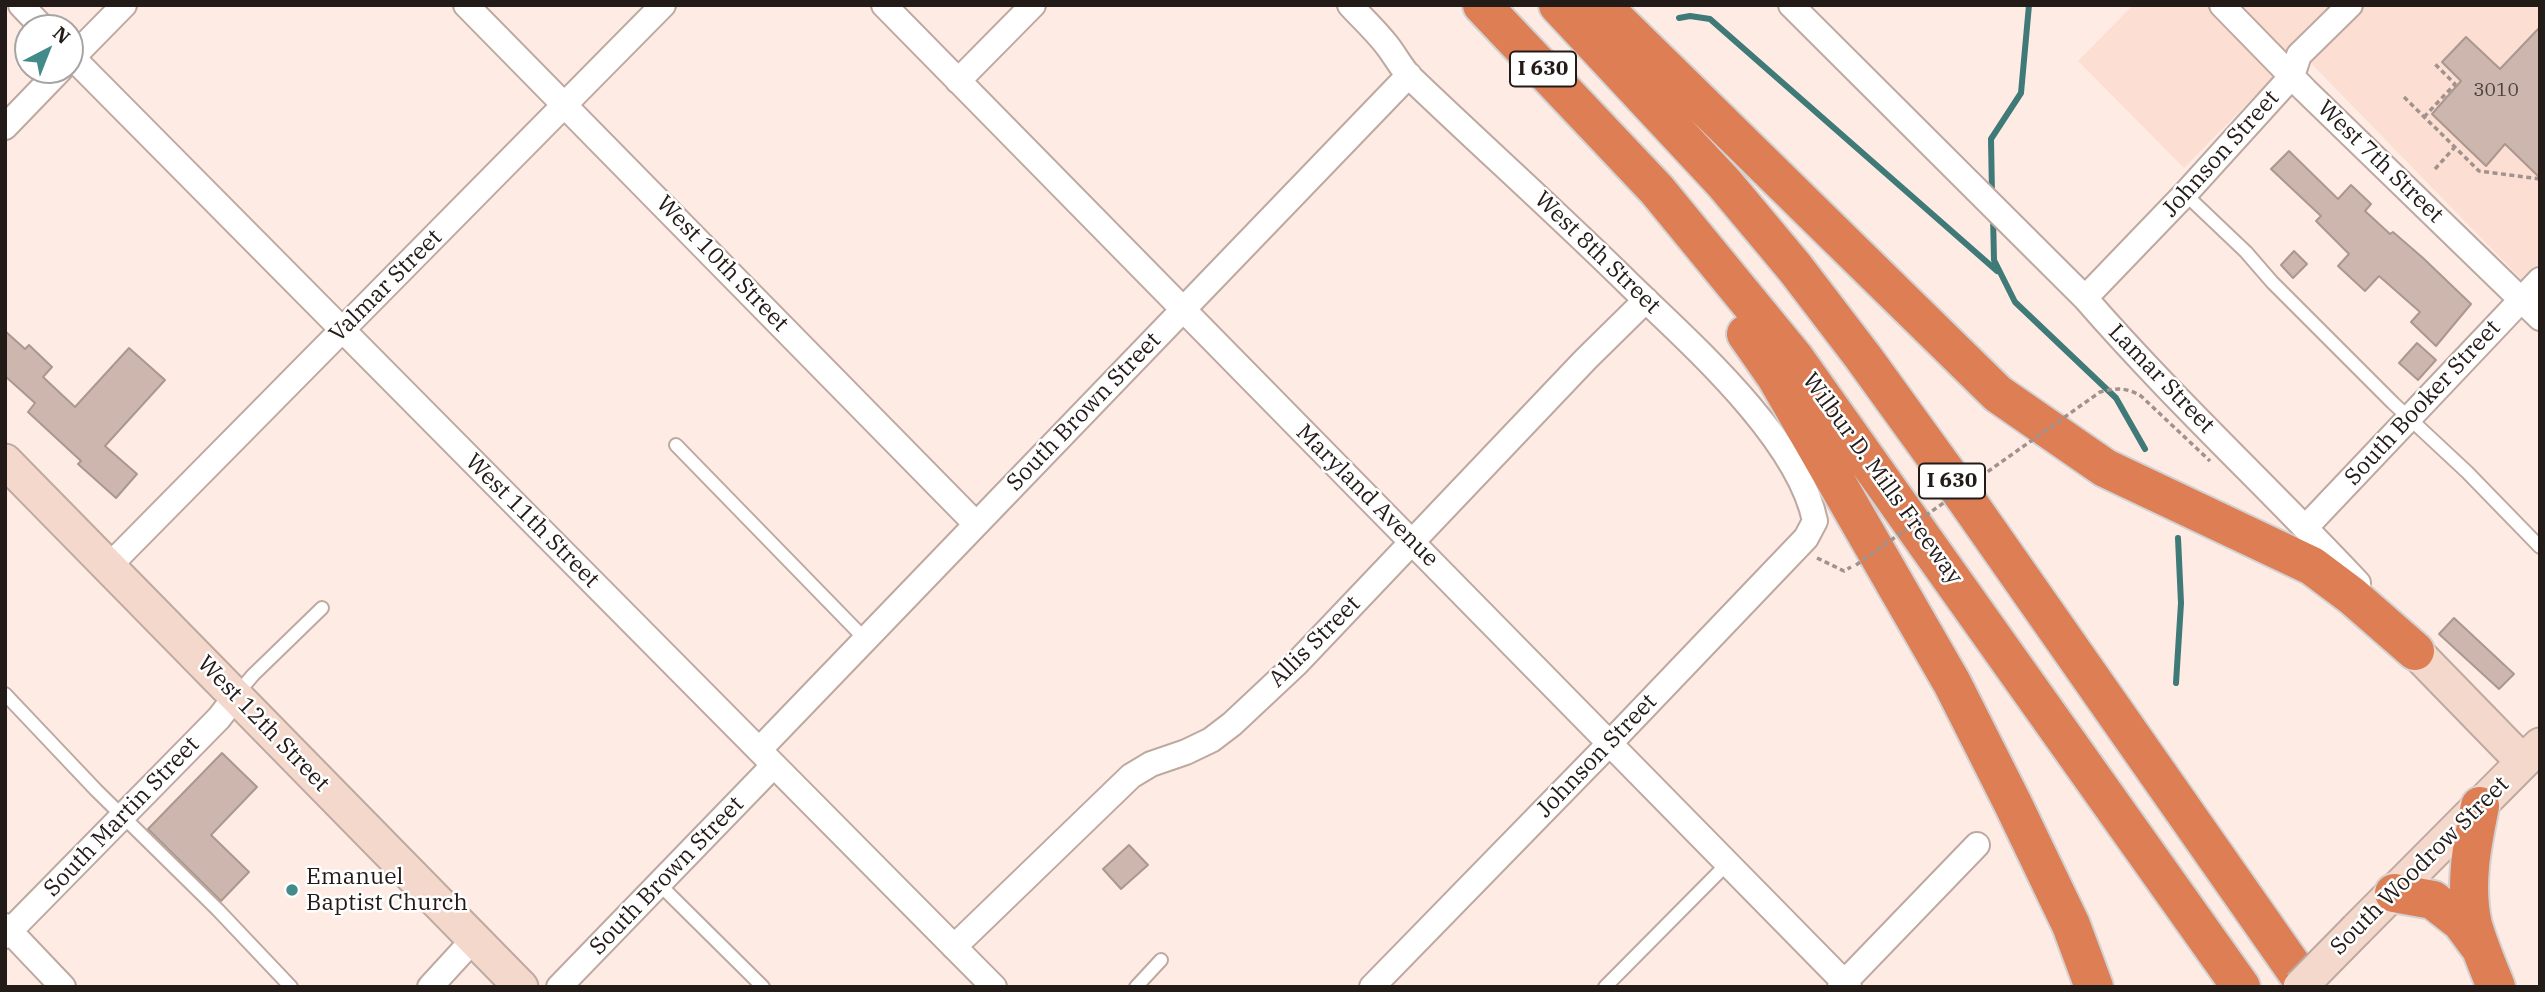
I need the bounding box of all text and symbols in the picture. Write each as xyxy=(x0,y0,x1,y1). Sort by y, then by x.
north arrow xyxy=(14,14,84,84)
text: N xyxy=(48,21,75,49)
road number: I 630 xyxy=(1510,52,1576,86)
house number: 3010 xyxy=(2473,80,2519,102)
street label: Johnson Street xyxy=(2157,85,2285,223)
street label: West 7th Street xyxy=(2311,95,2449,229)
street label: West 8th Street xyxy=(1528,186,1666,320)
street label: West 10th Street xyxy=(650,190,794,338)
street label: Valmar Street xyxy=(324,224,448,348)
street label: South Booker Street xyxy=(2339,315,2507,491)
street label: Lamar Street xyxy=(2102,319,2220,439)
street label: South Brown Street xyxy=(1001,327,1167,497)
street label: Wilbur D. Mills Freeway xyxy=(1796,368,1968,590)
street label: Maryland Avenue xyxy=(1290,419,1444,573)
street label: West 11th Street xyxy=(459,448,605,594)
road number: I 630 xyxy=(1919,463,1985,498)
street label: Allis Street xyxy=(1264,591,1366,693)
street label: West 12th Street xyxy=(191,650,335,798)
street label: Johnson Street xyxy=(1531,688,1663,824)
street label: South Martin Street xyxy=(39,731,205,903)
street label: South Woodrow Street xyxy=(2325,771,2515,961)
street label: South Brown Street xyxy=(584,791,750,961)
place label: Emanuel Baptist Church xyxy=(306,863,468,917)
marker: Emanuel Baptist Church xyxy=(284,882,300,898)

